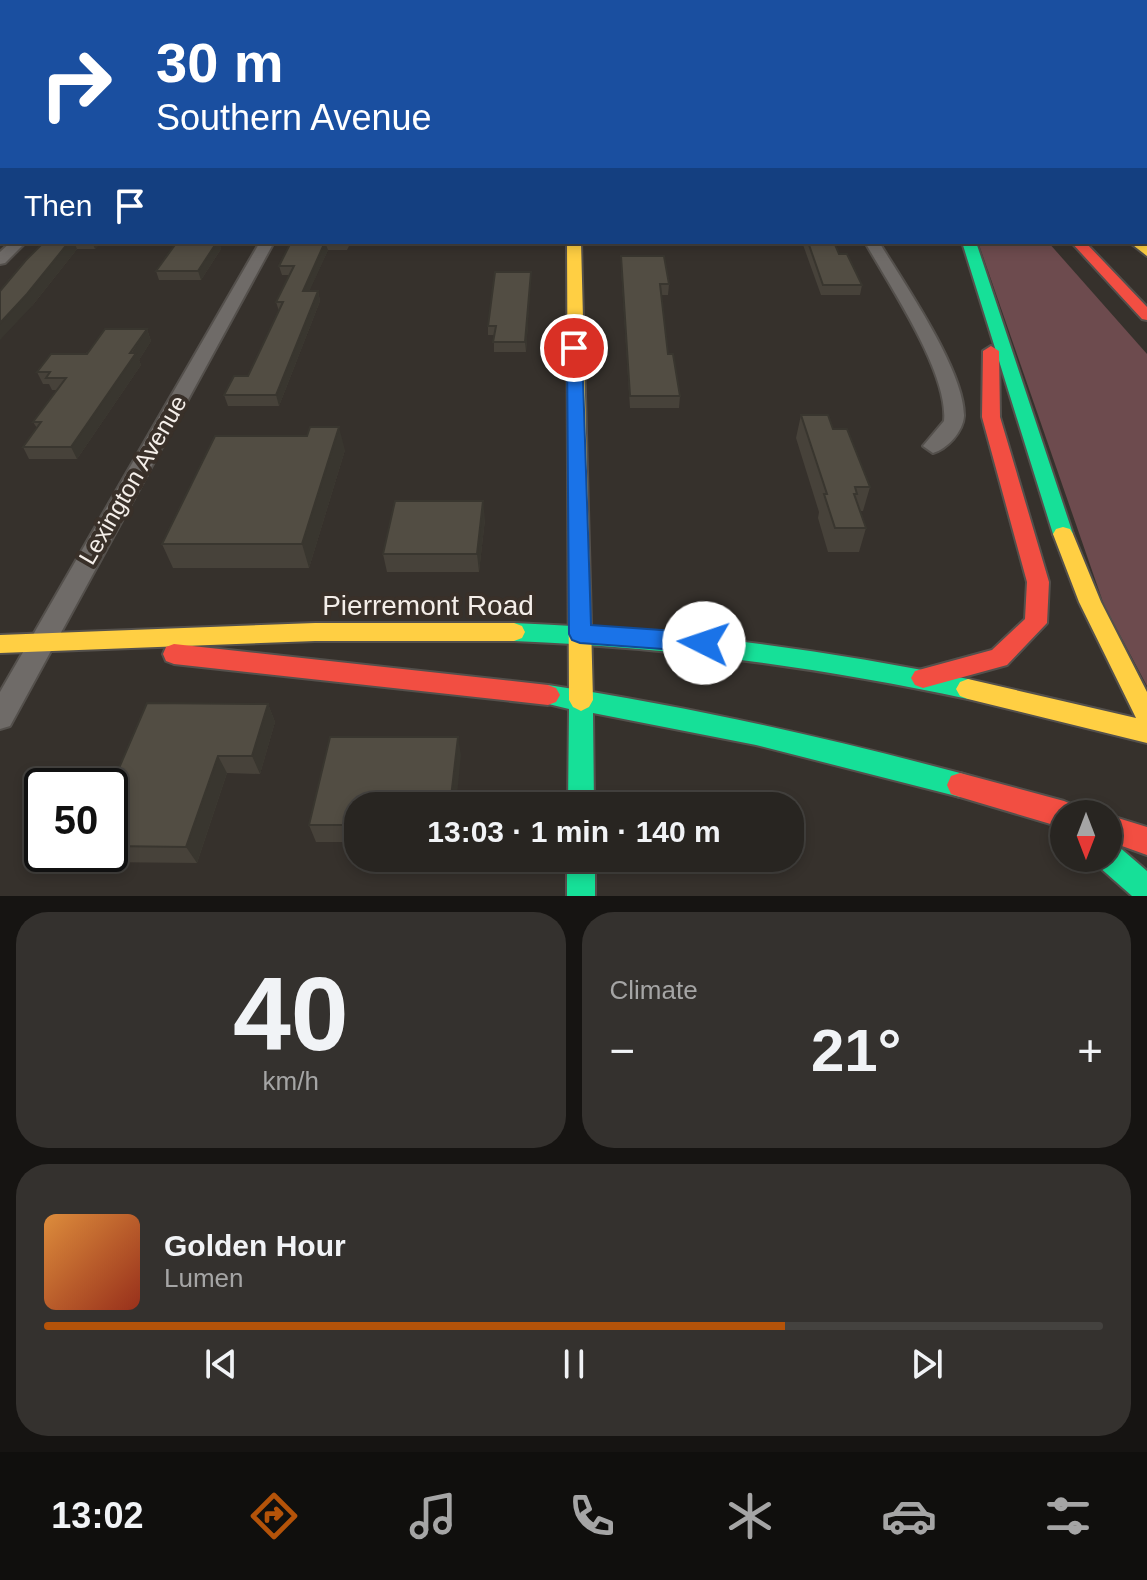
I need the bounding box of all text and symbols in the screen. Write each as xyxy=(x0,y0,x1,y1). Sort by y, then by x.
text: 30 m xyxy=(156,31,284,94)
icon: right xyxy=(24,32,128,136)
text: Southern Avenue xyxy=(156,97,432,138)
icon: arrive xyxy=(108,184,152,228)
text: Then xyxy=(24,189,92,222)
pin xyxy=(540,314,608,382)
icon: arrive xyxy=(552,326,596,370)
street label: Lexington Avenue xyxy=(73,391,192,569)
street label: Pierremont Road xyxy=(322,590,534,621)
position arrow xyxy=(662,601,746,685)
speed limit sign: 50 xyxy=(24,768,128,872)
north arrow xyxy=(1050,800,1122,872)
map controls xyxy=(1050,800,1122,872)
text: 13:03 · 1 min · 140 m xyxy=(427,815,721,848)
text: 40 xyxy=(233,956,349,1072)
text: Climate xyxy=(610,975,698,1005)
text: 21° xyxy=(811,1017,902,1084)
text: − xyxy=(610,1026,635,1075)
text: + xyxy=(1077,1026,1103,1075)
text: km/h xyxy=(263,1066,319,1096)
text: Golden Hour xyxy=(164,1229,346,1262)
text: Lumen xyxy=(164,1263,244,1293)
icon: previous xyxy=(199,1342,243,1386)
icon: pause xyxy=(552,1342,596,1386)
icon: next xyxy=(905,1342,949,1386)
icon: directions xyxy=(246,1488,302,1544)
icon: music xyxy=(405,1488,461,1544)
icon: phone xyxy=(564,1488,620,1544)
icon: climate xyxy=(722,1488,778,1544)
icon: car xyxy=(881,1488,937,1544)
icon: filters xyxy=(1040,1488,1096,1544)
text: 13:02 xyxy=(51,1495,143,1536)

